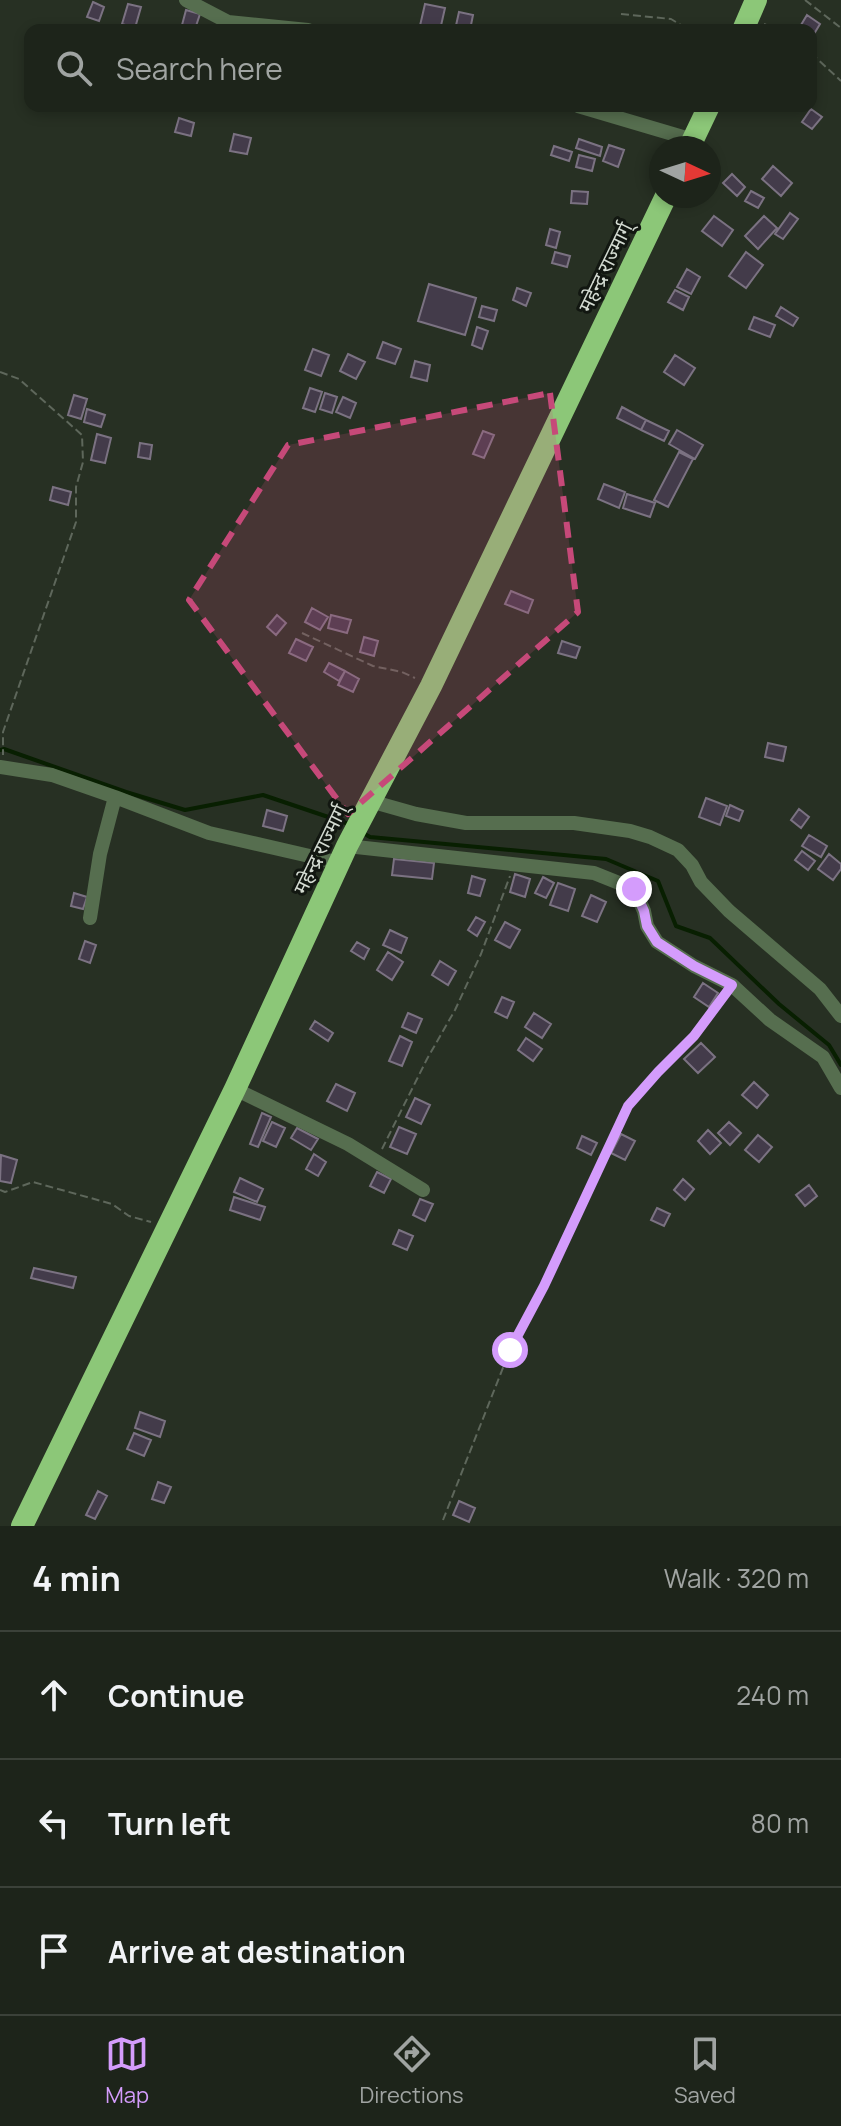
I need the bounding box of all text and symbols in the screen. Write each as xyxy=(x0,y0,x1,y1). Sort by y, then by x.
search box xyxy=(24,24,817,112)
icon: search xyxy=(52,46,96,90)
text: Search here xyxy=(116,48,283,89)
north arrow xyxy=(649,136,721,208)
street label: महेन्द्र राज्मार्ग् xyxy=(572,215,640,316)
street label: महेन्द्र राज्मार्ग् xyxy=(287,797,355,898)
route end xyxy=(616,871,652,907)
route start xyxy=(492,1332,528,1368)
text: 4 min xyxy=(32,1555,121,1601)
text: Walk · 320 m xyxy=(664,1560,809,1596)
icon: ahead xyxy=(32,1673,76,1717)
text: Continue xyxy=(108,1675,244,1716)
text: 240 m xyxy=(736,1677,809,1713)
icon: left xyxy=(32,1801,76,1845)
text: Turn left xyxy=(108,1803,231,1844)
text: 80 m xyxy=(751,1805,809,1841)
icon: arrive xyxy=(32,1929,76,1973)
text: Arrive at destination xyxy=(108,1931,406,1972)
tab: Map xyxy=(105,2032,149,2110)
tab: Directions xyxy=(359,2032,464,2110)
tab: Saved xyxy=(674,2032,736,2110)

